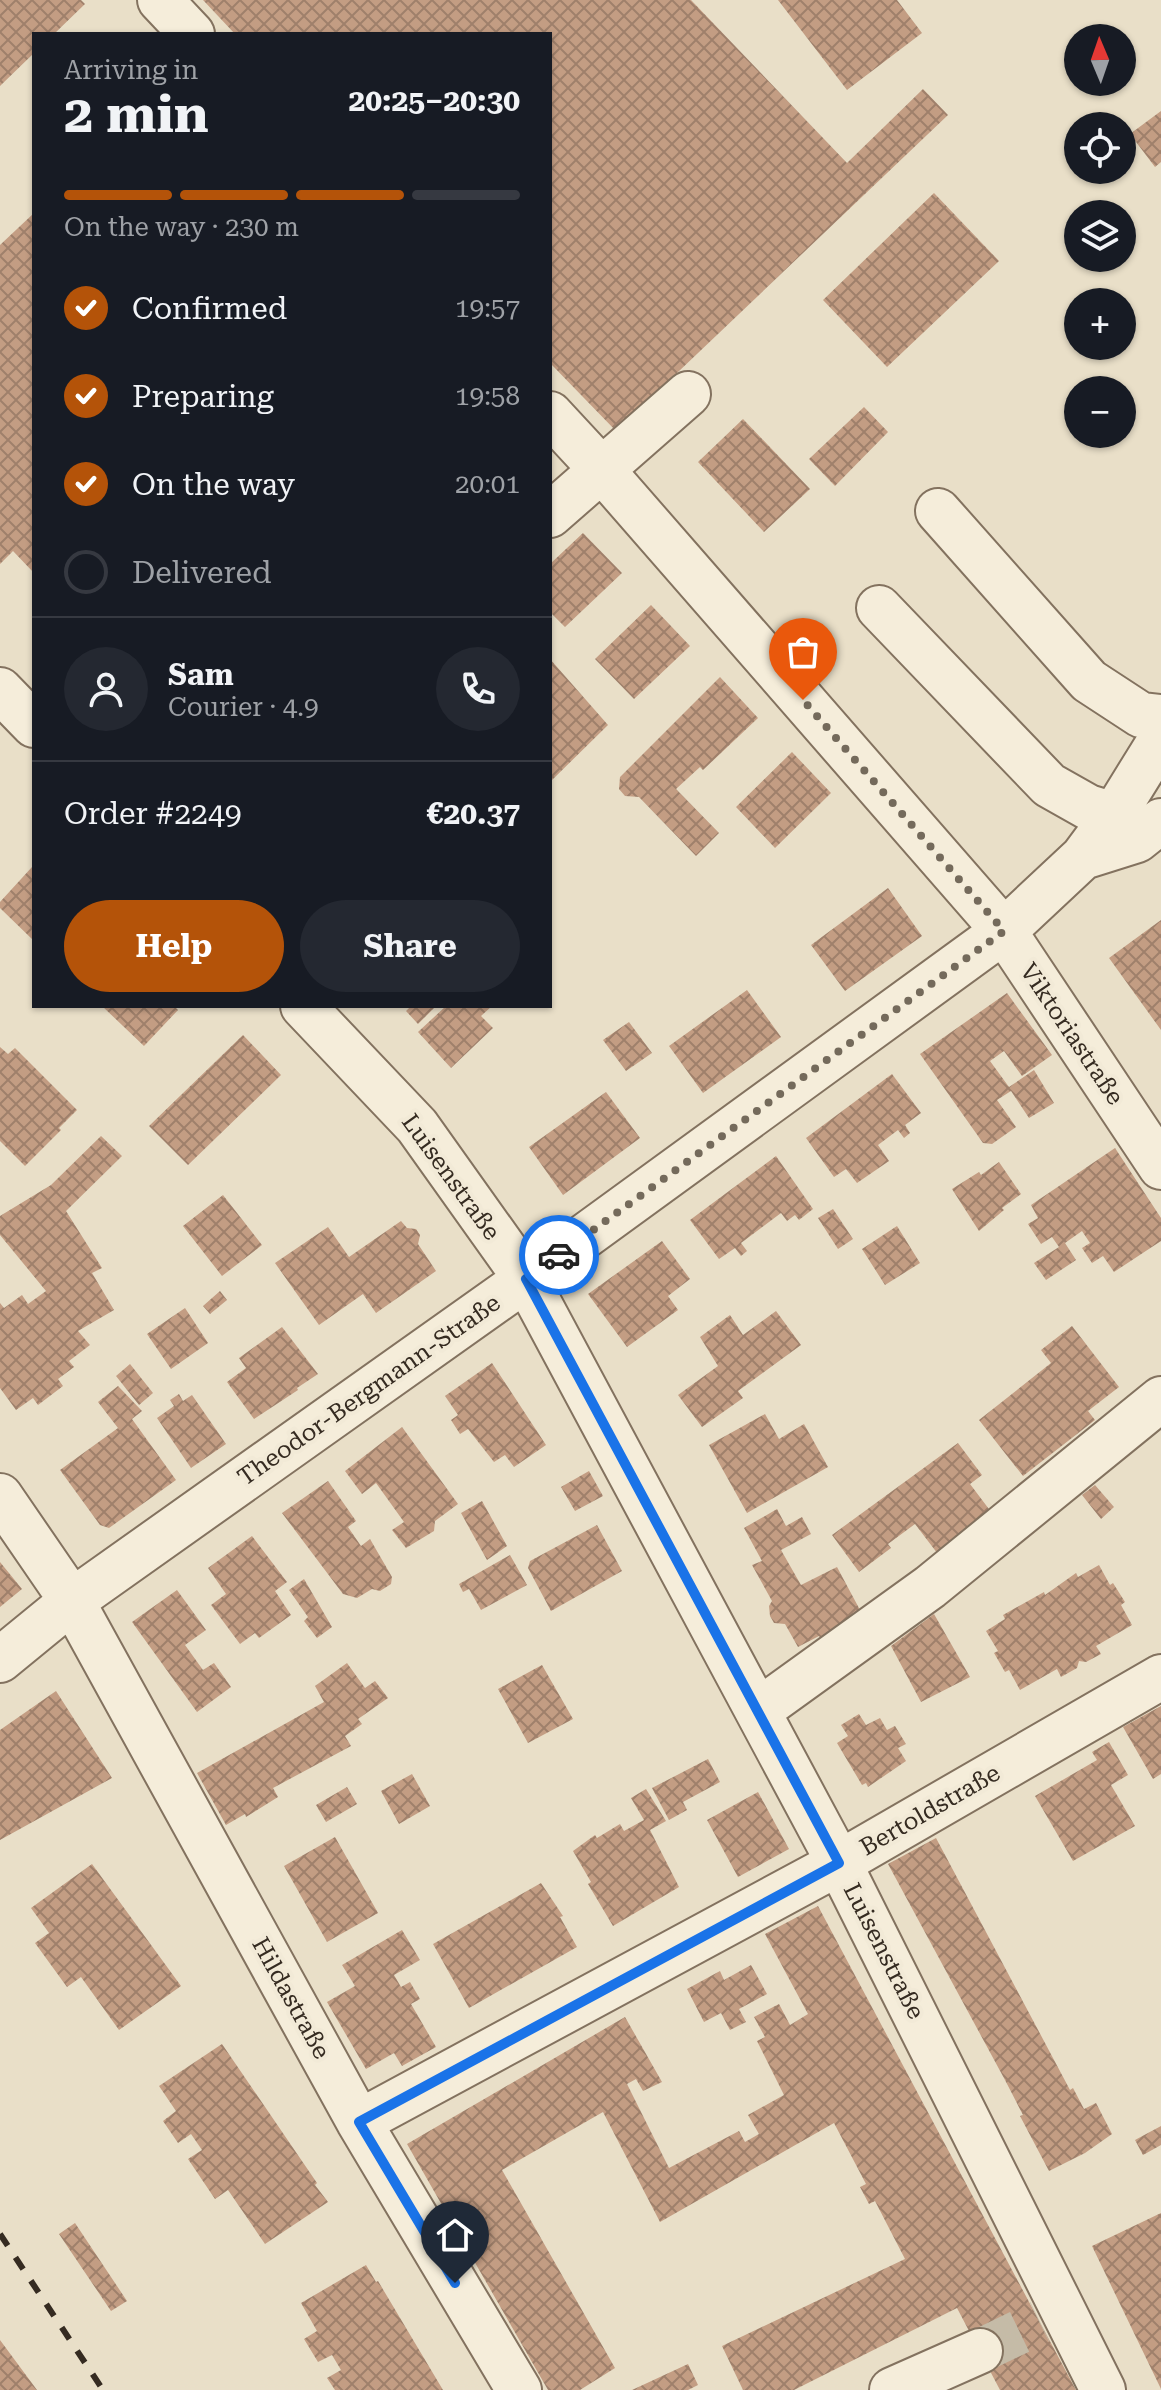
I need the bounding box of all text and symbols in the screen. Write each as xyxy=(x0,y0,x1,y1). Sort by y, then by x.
north arrow xyxy=(1064,24,1136,96)
map controls xyxy=(1064,24,1136,448)
text: Arriving in xyxy=(64,55,198,85)
text: 20:25–20:30 xyxy=(348,83,520,118)
text: 2 min xyxy=(64,84,209,145)
button: locate xyxy=(1064,112,1136,184)
button: layers xyxy=(1064,200,1136,272)
text: On the way · 230 m xyxy=(64,212,299,242)
icon: check xyxy=(64,286,108,330)
button: + xyxy=(1064,288,1136,360)
text: Confirmed xyxy=(132,291,287,326)
text: 19:57 xyxy=(455,293,520,323)
icon: check xyxy=(64,374,108,418)
button: − xyxy=(1064,376,1136,448)
text: Preparing xyxy=(132,379,274,414)
text: 19:58 xyxy=(455,381,520,411)
icon: check xyxy=(64,462,108,506)
text: On the way xyxy=(132,467,295,502)
text: 20:01 xyxy=(455,469,520,499)
text: Delivered xyxy=(132,555,271,590)
pin xyxy=(769,618,837,700)
icon: bag xyxy=(781,630,825,674)
button: person xyxy=(64,647,148,731)
button: phone xyxy=(436,647,520,731)
text: Sam xyxy=(168,657,234,692)
text: Courier · 4.9 xyxy=(168,692,318,722)
text: Order #2249 xyxy=(64,796,242,831)
text: €20.37 xyxy=(427,796,520,831)
button: Help xyxy=(64,900,284,992)
button: Share xyxy=(300,900,520,992)
street label: Viktoriastraße xyxy=(1014,958,1130,1110)
street label: Luisenstraße xyxy=(396,1109,506,1245)
courier xyxy=(519,1215,599,1295)
icon: car xyxy=(537,1233,581,1277)
street label: Theodor-Bergmann-Straße xyxy=(232,1289,506,1491)
street label: Bertoldstraße xyxy=(855,1759,1005,1861)
street label: Luisenstraße xyxy=(838,1878,930,2024)
street label: Hildastraße xyxy=(246,1932,336,2064)
pin xyxy=(421,2201,489,2283)
icon: home xyxy=(433,2213,477,2257)

